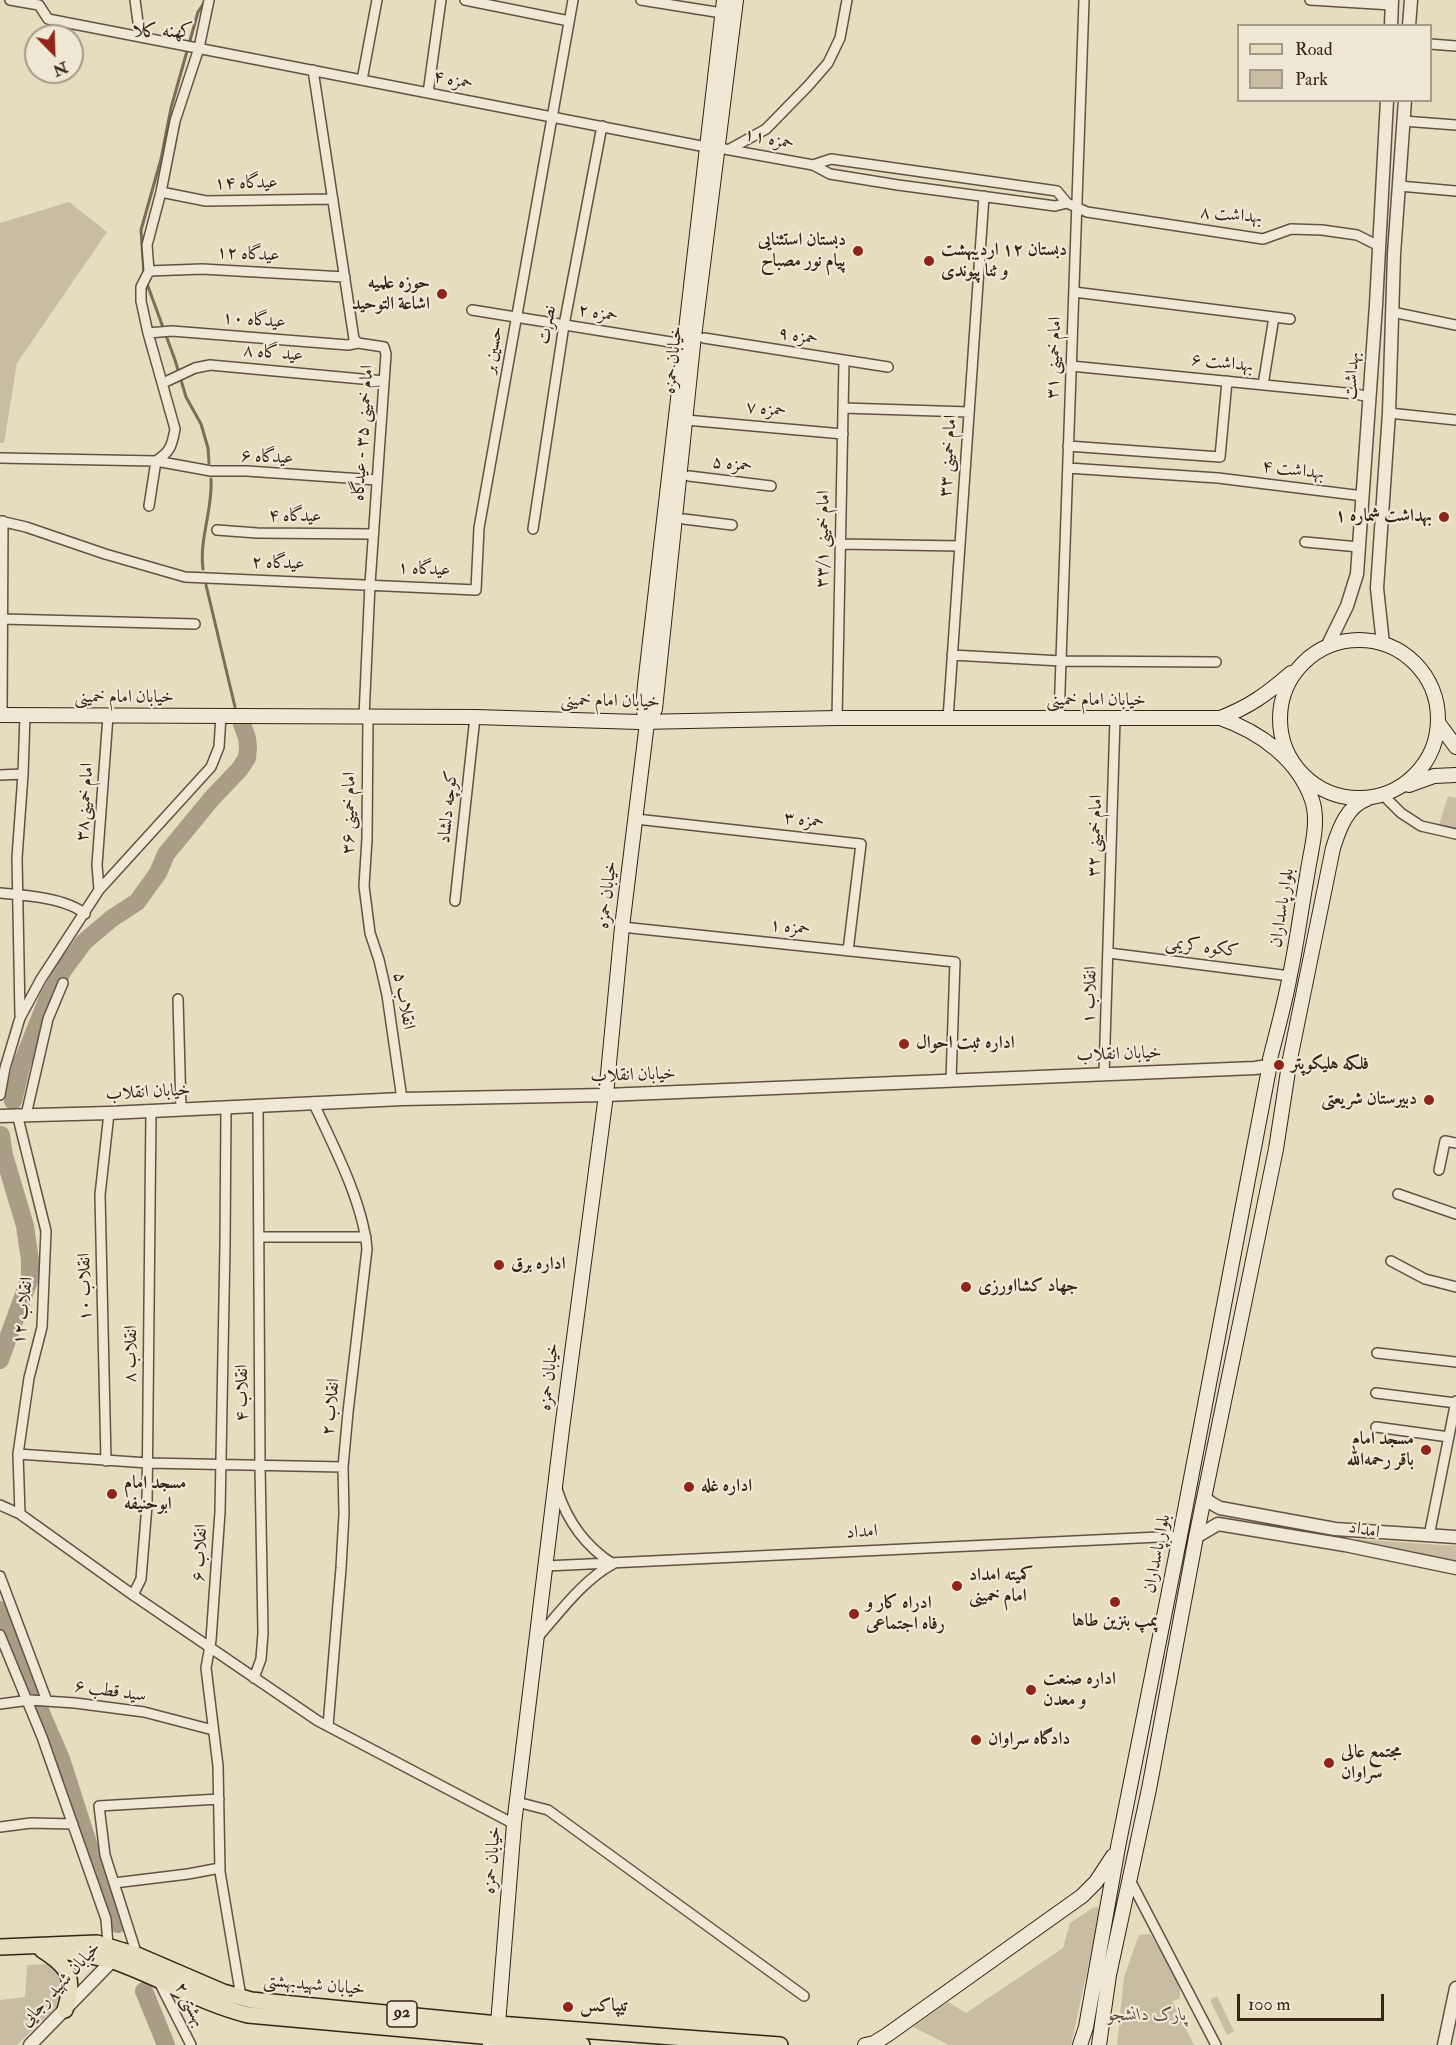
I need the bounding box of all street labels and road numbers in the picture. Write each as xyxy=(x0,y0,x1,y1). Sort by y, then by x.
street label: حمزه ۴ xyxy=(431,67,475,95)
street label: حمزه ۱۱ xyxy=(742,125,796,155)
street label: عیدگاه ۱۴ xyxy=(214,173,278,195)
street label: بهداشت ۸ xyxy=(1199,203,1263,229)
street label: عیدگاه ۱۲ xyxy=(216,243,280,267)
street label: حمزه ۲ xyxy=(576,300,620,328)
street label: نصرت xyxy=(534,304,562,346)
street label: عیدگاه ۱۰ xyxy=(222,308,286,334)
street label: امام خمینی ۳۱ xyxy=(1043,316,1067,400)
street label: حمزه ۹ xyxy=(776,323,820,351)
street label: حسین بر xyxy=(479,324,509,376)
street label: خیابان حمزه xyxy=(660,325,688,395)
street label: عید گاه ۸ xyxy=(242,341,304,367)
street label: بهداشت ۶ xyxy=(1190,350,1254,378)
street label: بهداشت xyxy=(1341,351,1365,401)
street label: امام خمینی ۳۵ - عیدگاه xyxy=(348,364,380,502)
street label: حمزه ۷ xyxy=(745,397,787,423)
street label: امام خمینی ۳۳ xyxy=(935,414,963,498)
street label: عیدگاه ۶ xyxy=(240,446,294,470)
street label: حمزه ۵ xyxy=(711,452,753,478)
street label: بهداشت ۴ xyxy=(1261,456,1325,486)
street label: امام خمینی ۳۳/۱ xyxy=(812,490,836,588)
street label: عیدگاه ۴ xyxy=(268,506,322,528)
street label: عیدگاه ۲ xyxy=(251,552,305,576)
street label: عیدگاه ۱ xyxy=(397,558,451,582)
street label: خیابان امام خمینی xyxy=(74,687,174,709)
street label: خیابان امام خمینی xyxy=(560,690,660,714)
street label: خیابان امام خمینی xyxy=(1046,690,1146,712)
street label: امام خمینی۳۸ xyxy=(72,762,100,842)
street label: کوچه دلشاد xyxy=(434,769,464,845)
street label: امام خمینی ۳۶ xyxy=(338,772,362,854)
street label: امام خمینی ۳۲ xyxy=(1084,794,1108,878)
street label: حمزه ۳ xyxy=(783,808,825,834)
street label: خیابان حمزه xyxy=(593,860,623,930)
street label: بلوار پاسداران xyxy=(1266,867,1300,949)
street label: حمزه ۱ xyxy=(769,915,811,941)
street label: ککوه کریمی xyxy=(1164,933,1240,963)
street label: انقلاب ۱ xyxy=(1079,966,1103,1024)
street label: انقلاب ۵ xyxy=(387,971,419,1031)
street label: خیابان انقلاب xyxy=(1076,1043,1162,1067)
street label: خیابان انقلاب xyxy=(590,1064,676,1088)
street label: خیابان انقلاب xyxy=(105,1080,191,1106)
street label: انقلاب ۱۰ xyxy=(75,1253,97,1321)
street label: انقلاب ۱۲ xyxy=(9,1276,39,1346)
street label: انقلاب ۸ xyxy=(121,1325,143,1383)
street label: خیابان حمزه xyxy=(535,1342,565,1412)
street label: انقلاب ۴ xyxy=(232,1364,254,1422)
street label: انقلاب ۲ xyxy=(318,1377,346,1437)
street label: بلوار پاسداران xyxy=(1140,1513,1176,1595)
street label: امداد xyxy=(1347,1517,1381,1545)
street label: امداد xyxy=(846,1521,878,1545)
street label: انقلاب ۶ xyxy=(189,1524,213,1582)
street label: سید قطب ۶ xyxy=(73,1676,147,1708)
street label: خیابان حمزه xyxy=(479,1825,507,1895)
street label: خیابان شهید رجایی xyxy=(16,1938,106,2032)
street label: خیابان شهیدبهشتی xyxy=(262,1971,366,2001)
street label: بهشتی ۲ xyxy=(169,1979,209,2031)
road number: 92 xyxy=(387,2001,417,2027)

